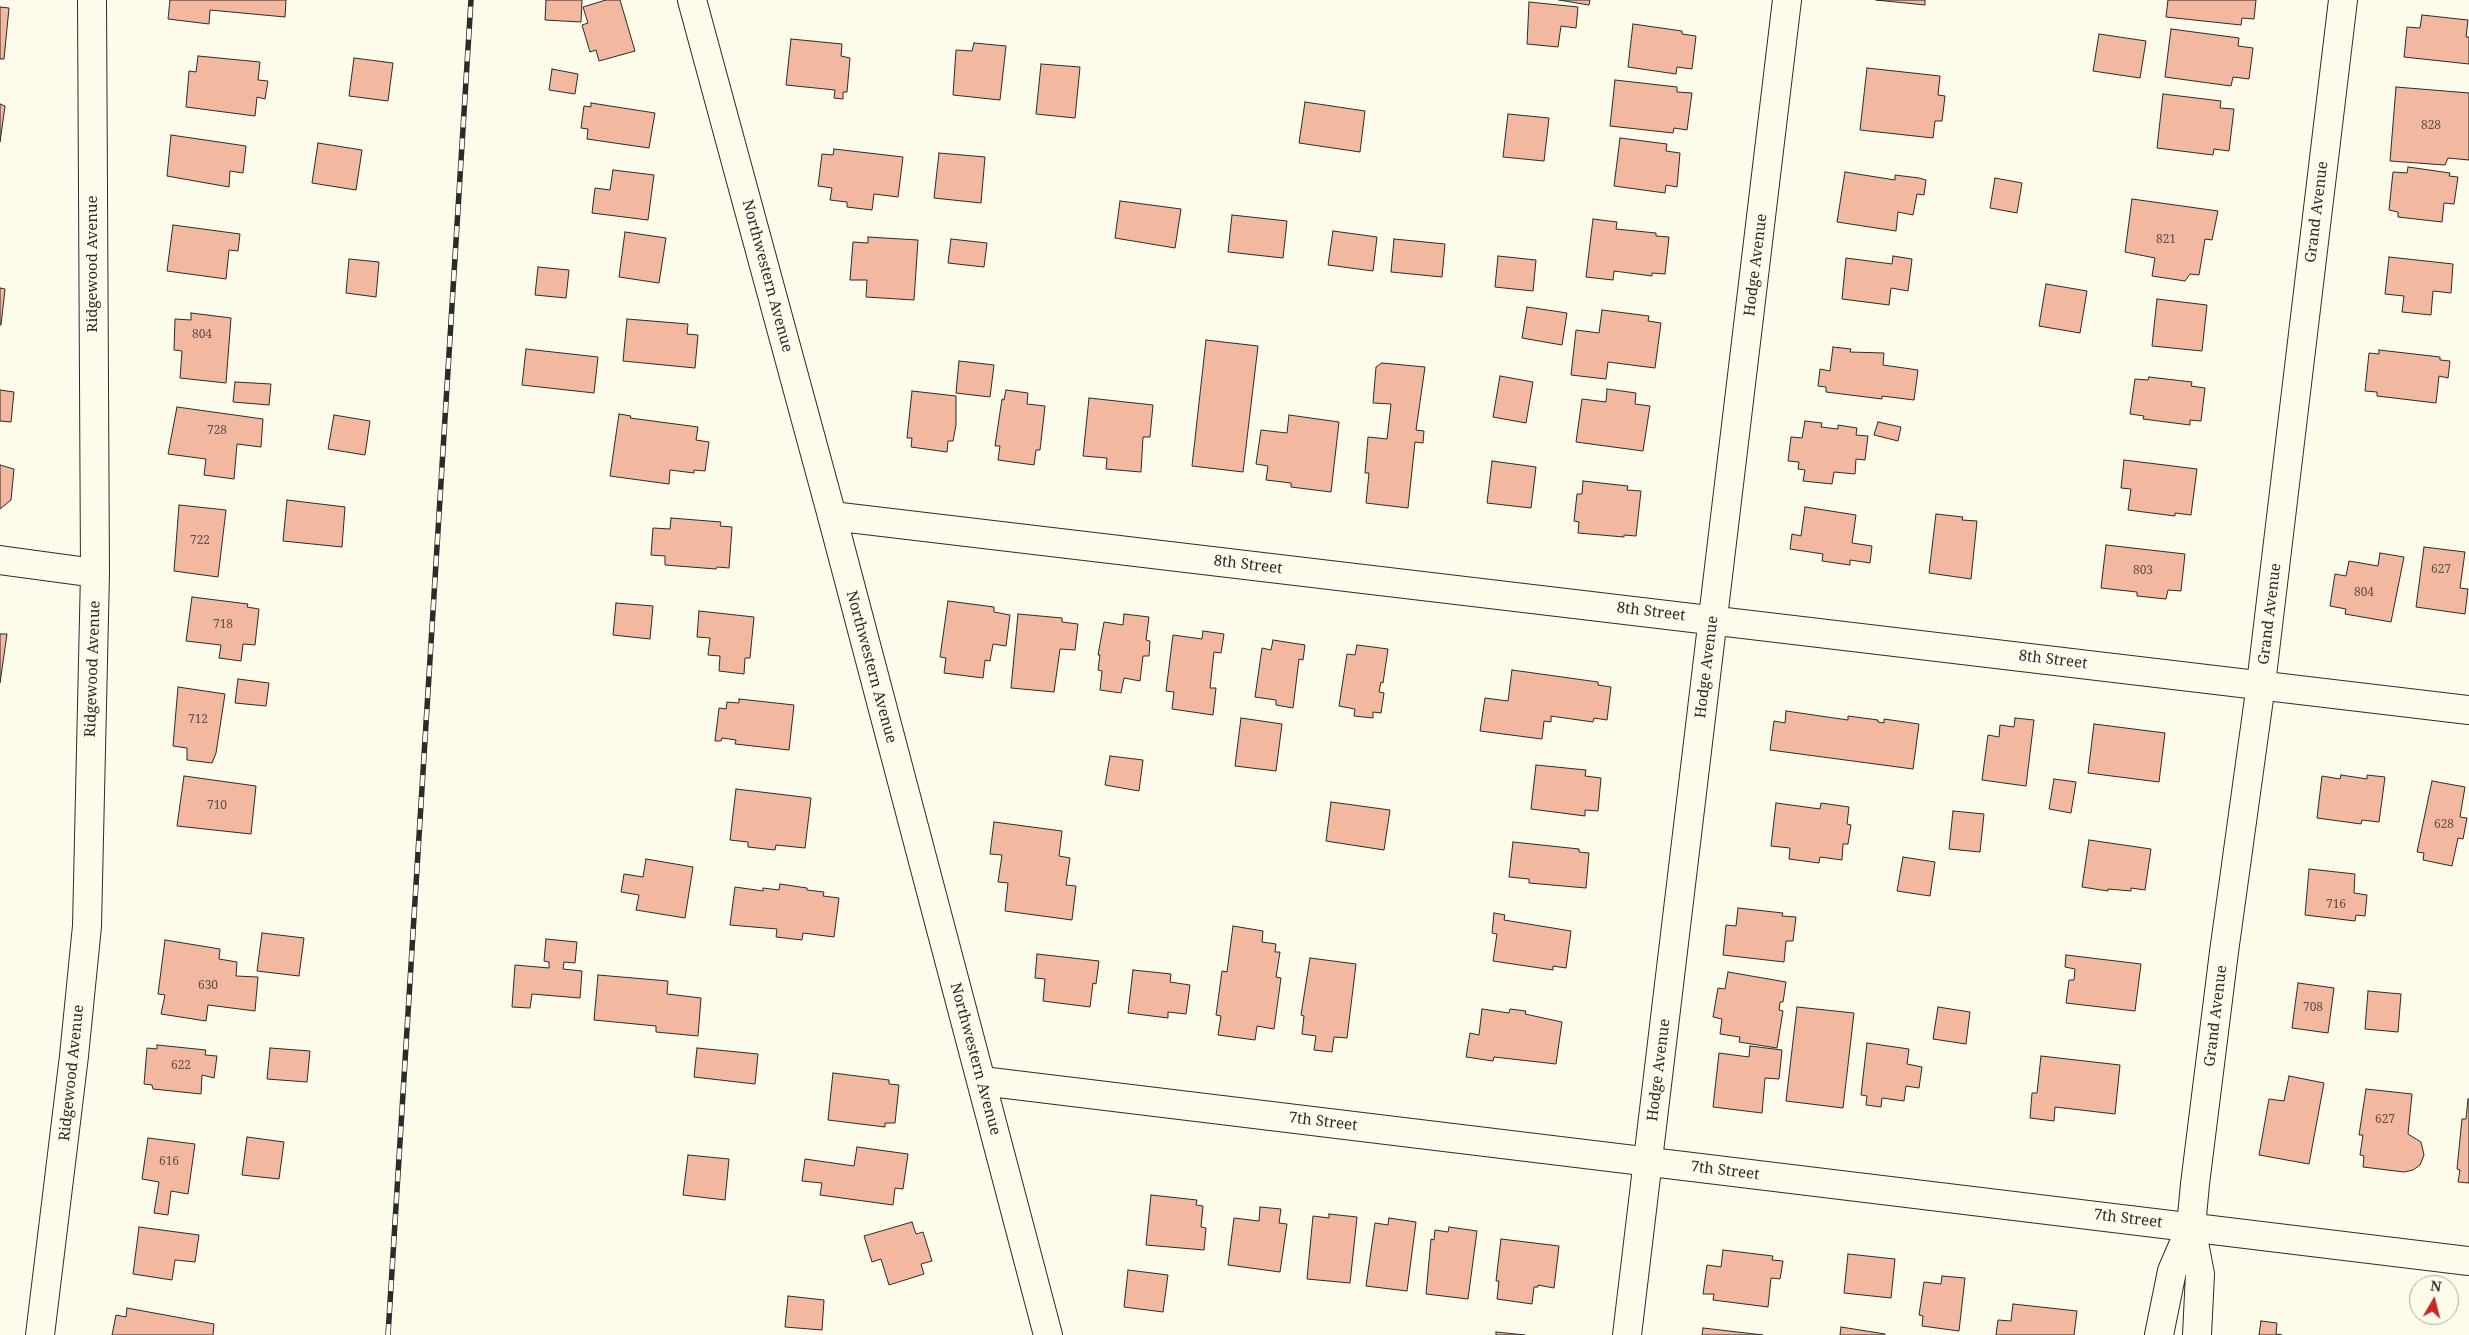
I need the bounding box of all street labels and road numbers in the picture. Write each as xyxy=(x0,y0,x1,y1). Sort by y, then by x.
street label: Grand Avenue xyxy=(2302,160,2332,264)
street label: Ridgewood Avenue xyxy=(84,196,102,332)
street label: Northwestern Avenue xyxy=(738,198,796,354)
street label: Hodge Avenue xyxy=(1741,213,1771,317)
street label: 8th Street xyxy=(1213,552,1283,578)
street label: Grand Avenue xyxy=(2255,562,2285,666)
street label: Northwestern Avenue xyxy=(842,589,900,745)
street label: 8th Street xyxy=(1616,599,1686,625)
street label: Ridgewood Avenue xyxy=(82,600,104,738)
street label: Hodge Avenue xyxy=(1692,615,1722,719)
street label: 8th Street xyxy=(2018,647,2088,673)
street label: Grand Avenue xyxy=(2201,964,2231,1068)
street label: Northwestern Avenue xyxy=(946,981,1004,1137)
street label: Ridgewood Avenue xyxy=(56,1004,88,1142)
street label: Hodge Avenue xyxy=(1644,1018,1674,1122)
street label: 7th Street xyxy=(1288,1109,1358,1135)
street label: 7th Street xyxy=(1690,1158,1760,1184)
street label: 7th Street xyxy=(2093,1206,2163,1232)

